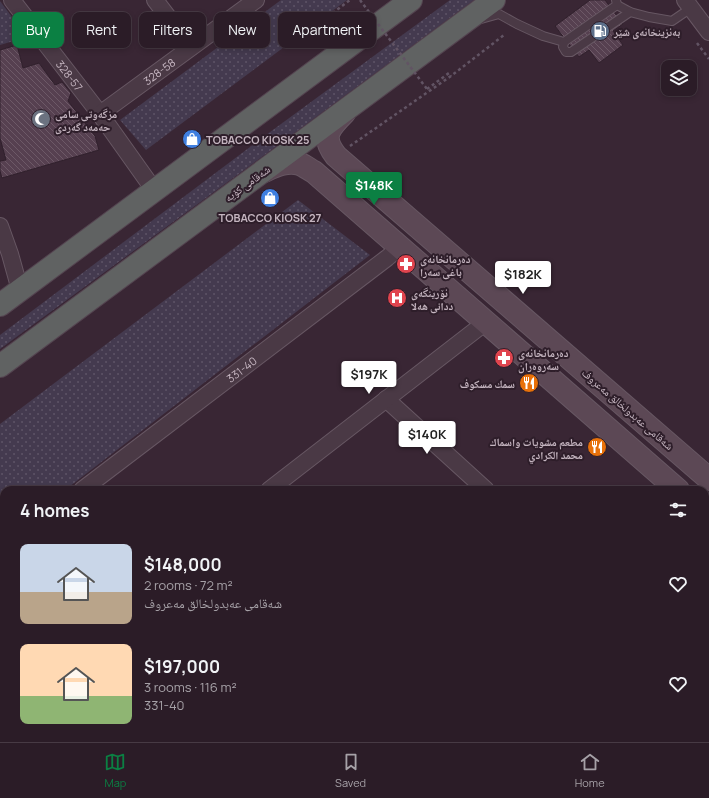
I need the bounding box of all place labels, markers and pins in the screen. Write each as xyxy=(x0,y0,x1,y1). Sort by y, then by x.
fuel station icon: بەنزینخانەی شێر xyxy=(589,20,611,42)
place label: بەنزینخانەی شێر xyxy=(613,24,680,40)
place label: مزگەوتی سامی حەمەد گەردی xyxy=(55,106,117,135)
mosque icon: مزگەوتی سامی حەمەد گەردی xyxy=(30,108,52,130)
shop icon: TOBACCO KIOSK 25 xyxy=(181,128,203,150)
place label: TOBACCO KIOSK 25 xyxy=(206,132,309,147)
pin: $148K xyxy=(346,172,402,206)
shop icon: TOBACCO KIOSK 27 xyxy=(259,187,281,209)
place label: TOBACCO KIOSK 27 xyxy=(219,210,322,225)
place label: دەرمانخانەی باغی سەرا xyxy=(420,251,471,280)
pharmacy icon: دەرمانخانەی باغی سەرا xyxy=(395,253,417,275)
pin: $182K xyxy=(495,261,551,295)
place label: نۆرینگەی ددانی هەلا xyxy=(411,285,454,314)
hospital icon: نۆرینگەی ددانی هەلا xyxy=(386,287,408,309)
place label: دەرمانخانەی سەروەران xyxy=(518,345,569,374)
pharmacy icon: دەرمانخانەی سەروەران xyxy=(493,347,515,369)
pin: $197K xyxy=(341,361,397,395)
restaurant icon: سمك مسكوف xyxy=(518,372,540,394)
place label: سمك مسكوف xyxy=(460,376,515,391)
pin: $140K xyxy=(399,421,455,455)
place label: مطعم مشويات واسماك محمد الكرادي xyxy=(490,434,583,463)
restaurant icon: مطعم مشويات واسماك محمد الكرادي xyxy=(586,436,608,458)

